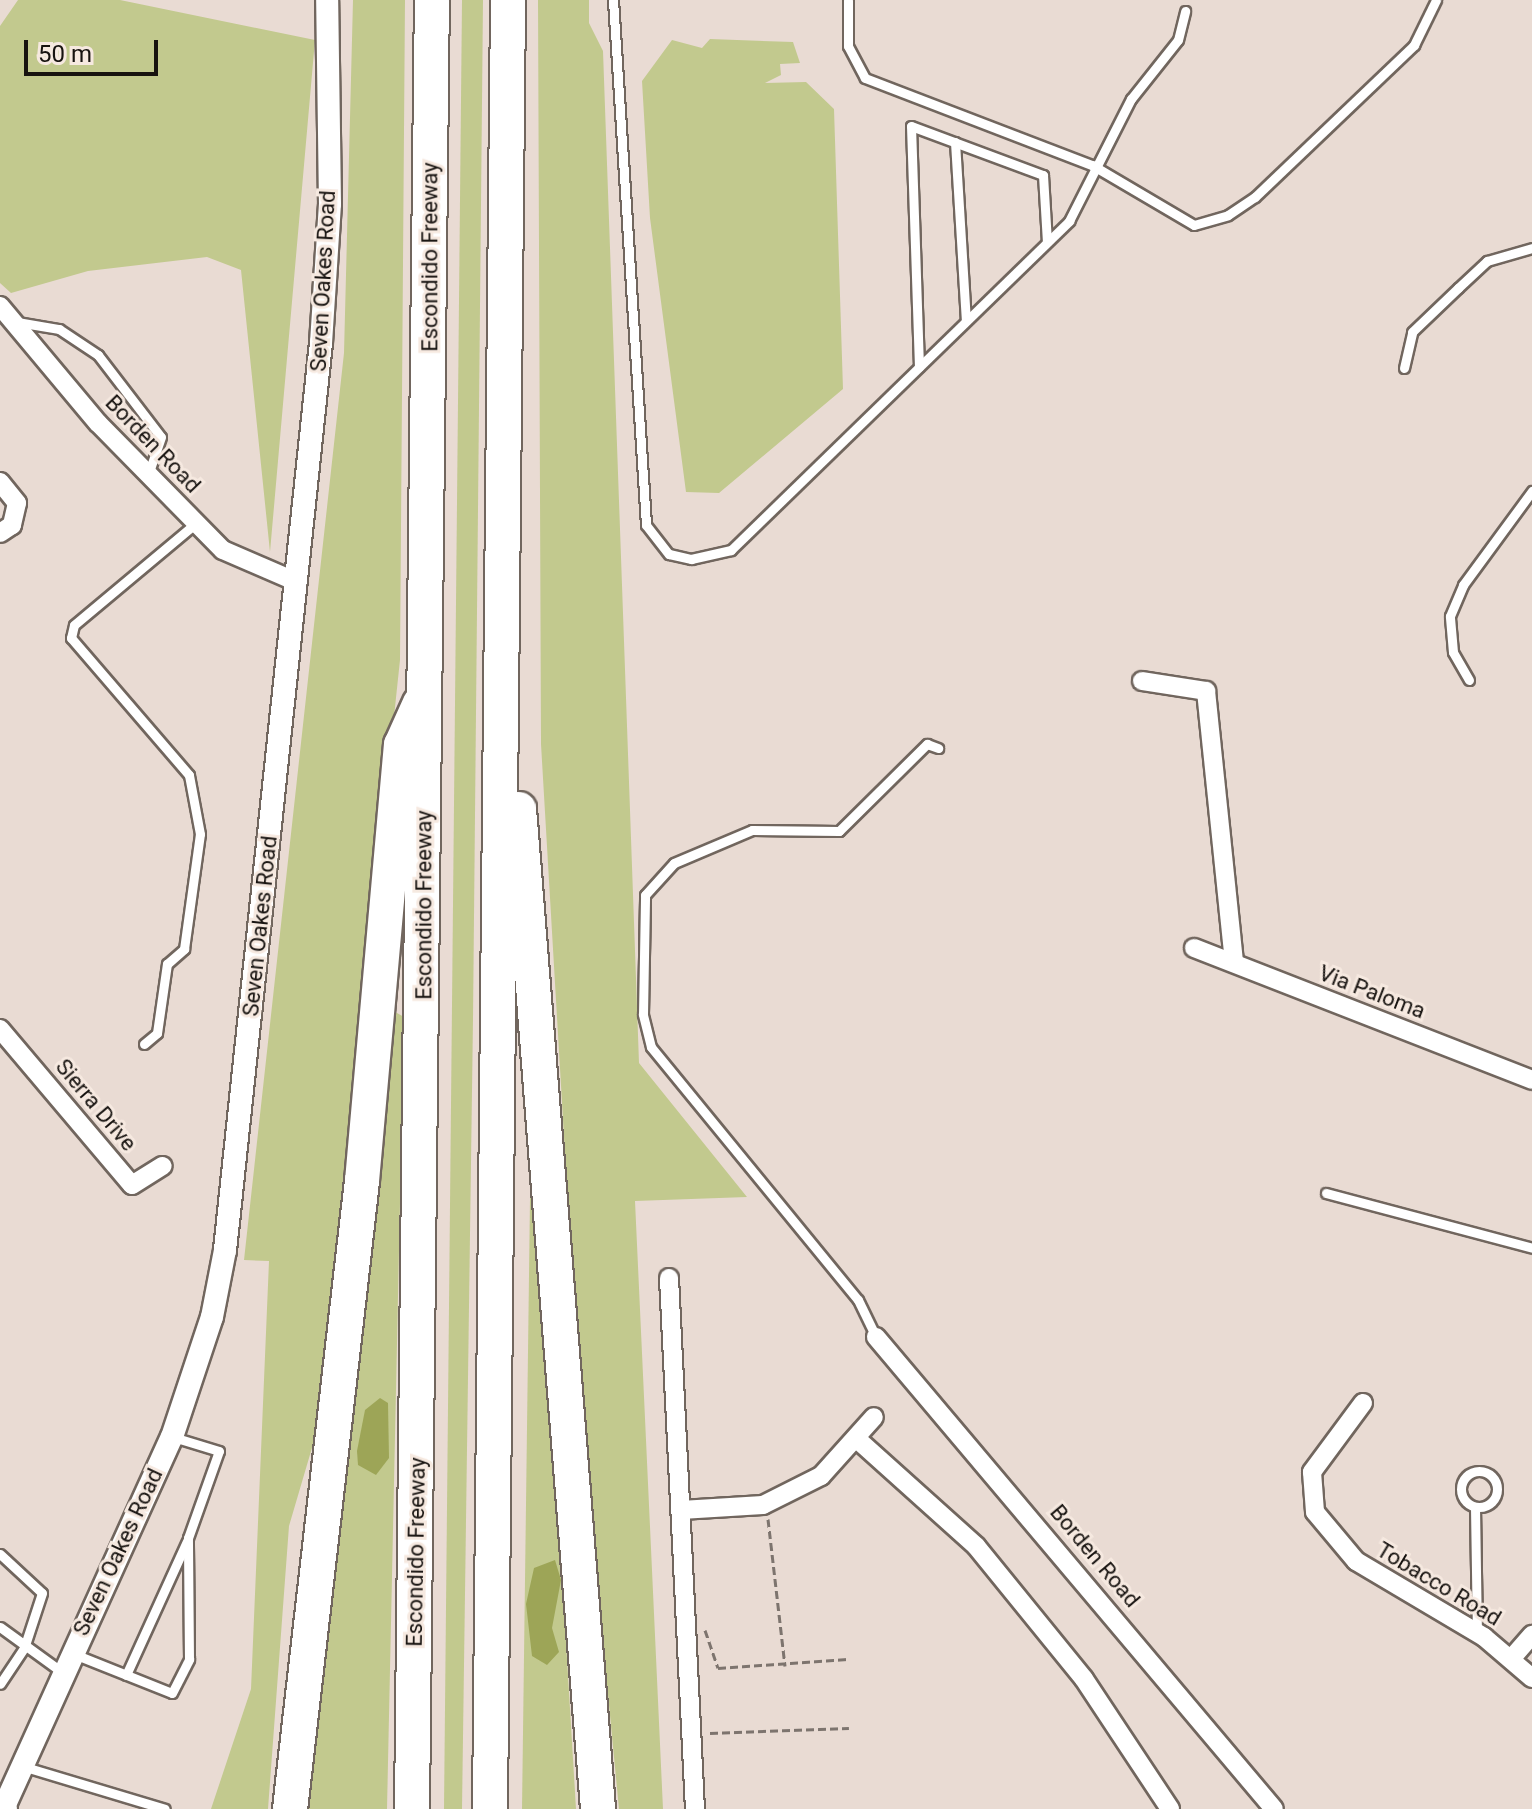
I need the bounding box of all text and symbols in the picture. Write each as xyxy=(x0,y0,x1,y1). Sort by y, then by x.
scale bar xyxy=(28,24,162,74)
text: 50 m xyxy=(38,40,92,68)
street label: Escondido Freeway xyxy=(417,162,443,352)
street label: Seven Oakes Road xyxy=(305,190,341,372)
street label: Borden Road xyxy=(100,390,206,498)
street label: Escondido Freeway xyxy=(411,810,437,1000)
street label: Seven Oakes Road xyxy=(237,834,283,1018)
street label: Via Paloma xyxy=(1315,960,1429,1024)
street label: Sierra Drive xyxy=(50,1054,142,1156)
street label: Escondido Freeway xyxy=(401,1457,431,1647)
street label: Seven Oakes Road xyxy=(68,1464,168,1640)
street label: Borden Road xyxy=(1045,1499,1145,1613)
street label: Tobacco Road xyxy=(1372,1537,1506,1631)

